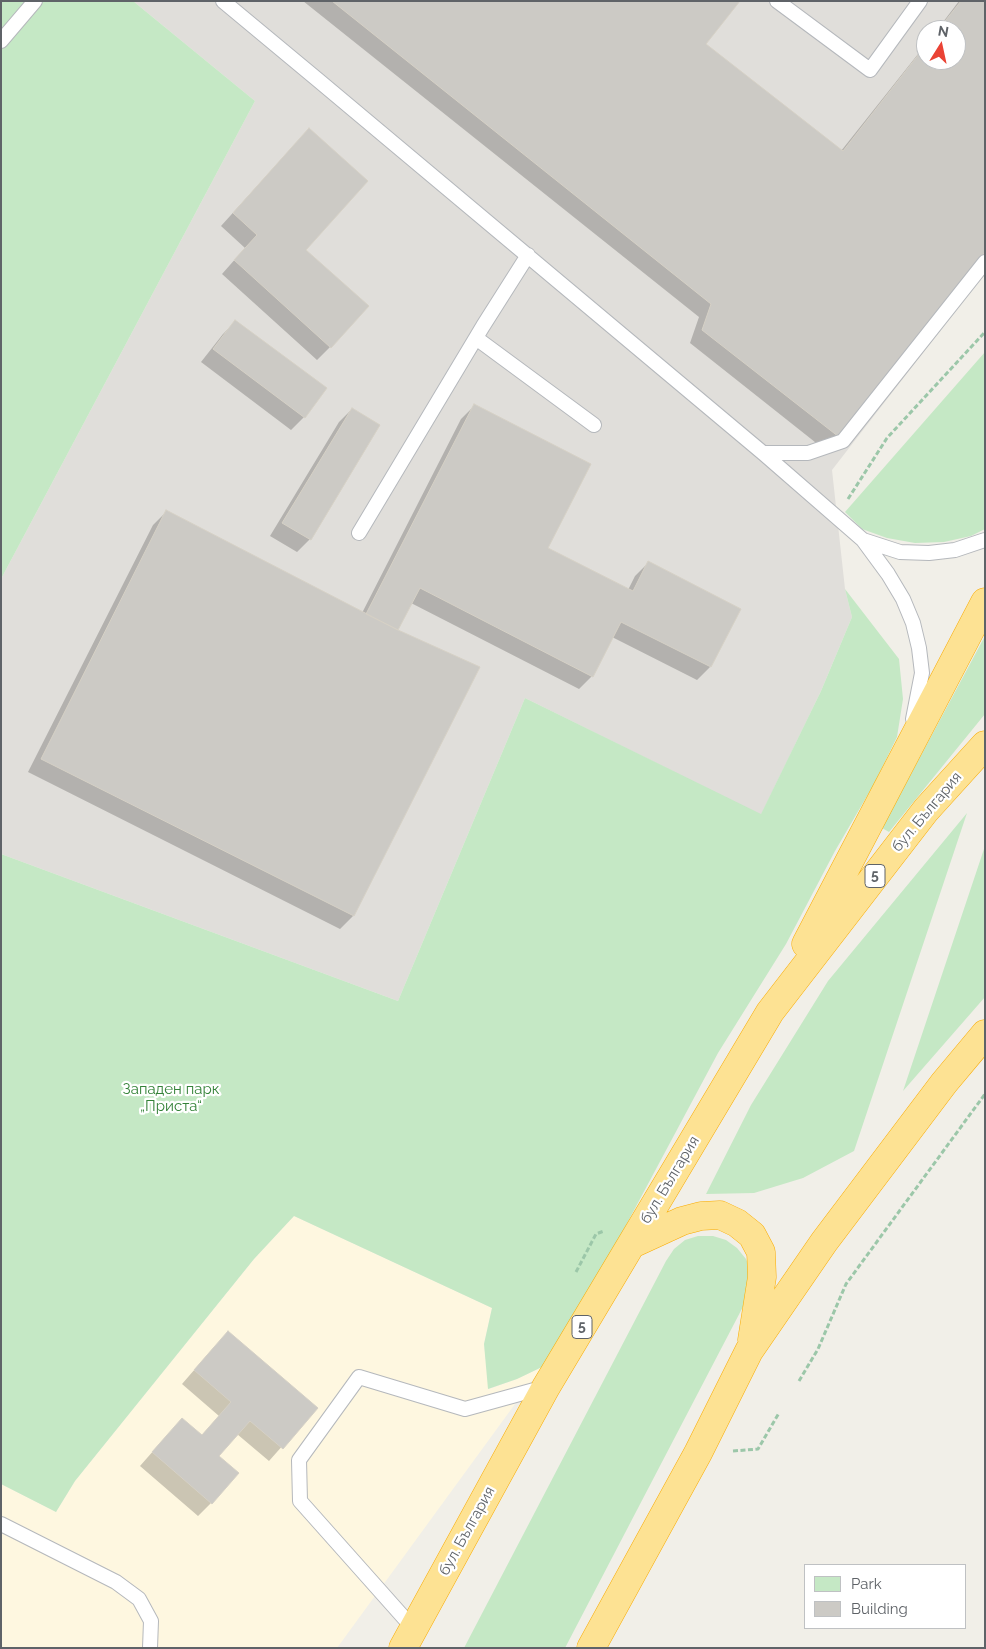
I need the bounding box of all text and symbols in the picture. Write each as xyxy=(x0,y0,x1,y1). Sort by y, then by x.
north arrow xyxy=(916,20,966,70)
text: N xyxy=(937,22,950,40)
street label: бул. България xyxy=(888,768,966,856)
road number: 5 xyxy=(865,864,885,888)
park label: Западен парк „Приста“ xyxy=(123,1080,219,1115)
street label: бул. България xyxy=(637,1133,703,1227)
road number: 5 xyxy=(572,1315,592,1338)
street label: бул. България xyxy=(435,1483,499,1579)
legend xyxy=(804,1564,966,1629)
text: Park xyxy=(851,1575,882,1593)
text: Building xyxy=(851,1600,908,1618)

